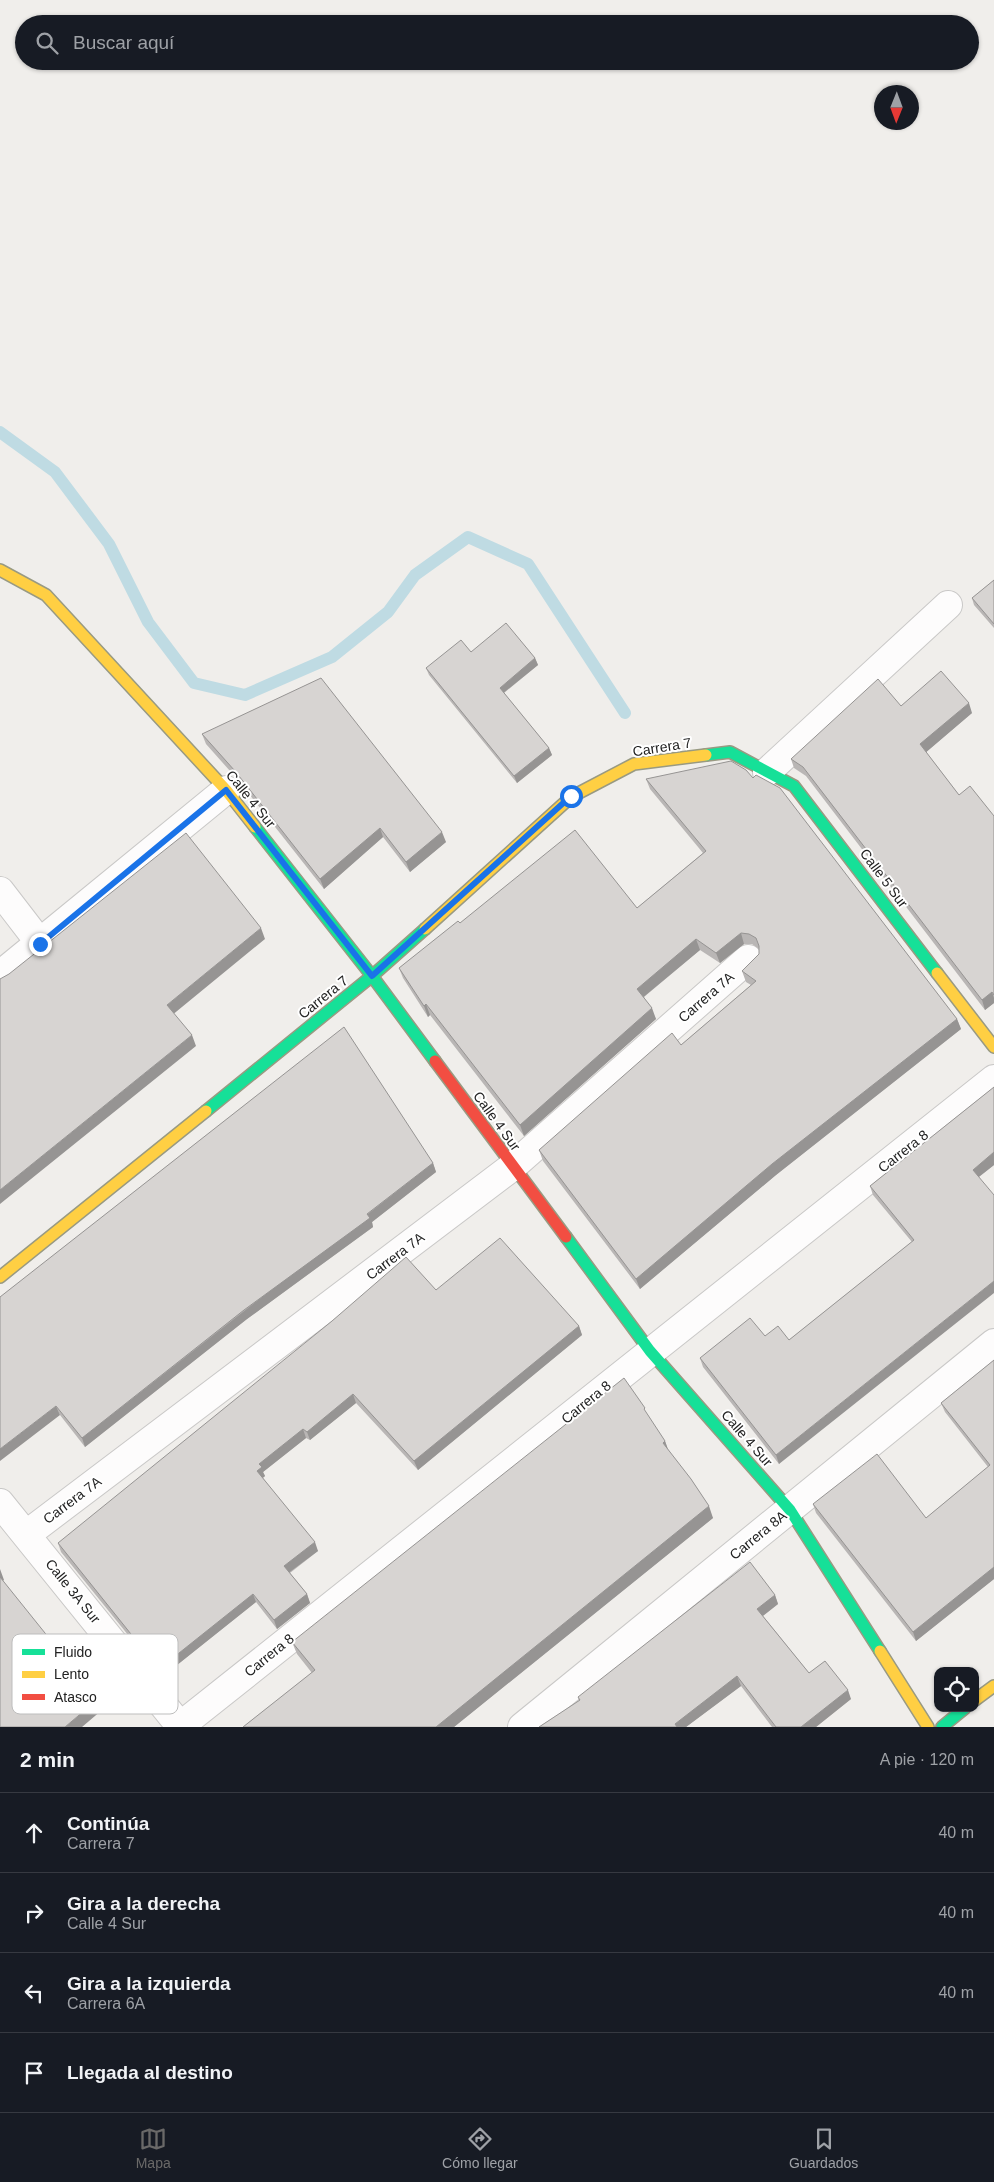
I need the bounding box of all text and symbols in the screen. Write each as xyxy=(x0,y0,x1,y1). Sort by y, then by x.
search box xyxy=(15,15,979,70)
icon: search xyxy=(33,29,61,57)
text: Buscar aquí xyxy=(73,32,174,53)
north arrow xyxy=(874,85,919,130)
street label: Carrera 7 xyxy=(632,734,693,760)
street label: Calle 4 Sur xyxy=(223,767,279,831)
route start xyxy=(560,785,583,808)
street label: Calle 5 Sur xyxy=(857,846,911,911)
route end xyxy=(29,933,52,956)
street label: Carrera 7A xyxy=(675,968,738,1025)
street label: Carrera 7 xyxy=(295,972,351,1022)
street label: Calle 4 Sur xyxy=(470,1088,524,1154)
street label: Carrera 8 xyxy=(875,1126,931,1176)
street label: Carrera 7A xyxy=(363,1229,428,1283)
street label: Carrera 8 xyxy=(558,1377,614,1427)
street label: Calle 4 Sur xyxy=(718,1407,776,1470)
street label: Carrera 7A xyxy=(40,1473,105,1527)
street label: Carrera 8A xyxy=(726,1507,790,1563)
street label: Calle 3A Sur xyxy=(42,1556,104,1627)
street label: Carrera 8 xyxy=(241,1630,297,1680)
legend xyxy=(12,1634,178,1714)
text: Fluido xyxy=(54,1644,92,1660)
text: Lento xyxy=(54,1666,89,1682)
map controls xyxy=(934,1667,979,1712)
button: locate xyxy=(934,1667,979,1712)
text: Atasco xyxy=(54,1689,97,1705)
text: 2 min xyxy=(20,1748,75,1771)
text: A pie · 120 m xyxy=(880,1751,974,1768)
text: Continúa xyxy=(67,1813,149,1834)
icon: ahead xyxy=(20,1819,48,1847)
text: 40 m xyxy=(938,1824,974,1841)
text: Carrera 7 xyxy=(67,1835,135,1852)
text: Gira a la derecha xyxy=(67,1893,220,1914)
icon: right xyxy=(20,1899,48,1927)
text: 40 m xyxy=(938,1904,974,1921)
text: Calle 4 Sur xyxy=(67,1915,146,1932)
text: Gira a la izquierda xyxy=(67,1973,231,1994)
icon: left xyxy=(20,1979,48,2007)
text: 40 m xyxy=(938,1984,974,2001)
text: Carrera 6A xyxy=(67,1995,145,2012)
icon: arrive xyxy=(20,2059,48,2087)
text: Llegada al destino xyxy=(67,2062,233,2083)
tab: Mapa xyxy=(136,2125,171,2171)
tab: Cómo llegar xyxy=(442,2125,518,2171)
tab: Guardados xyxy=(789,2125,858,2171)

